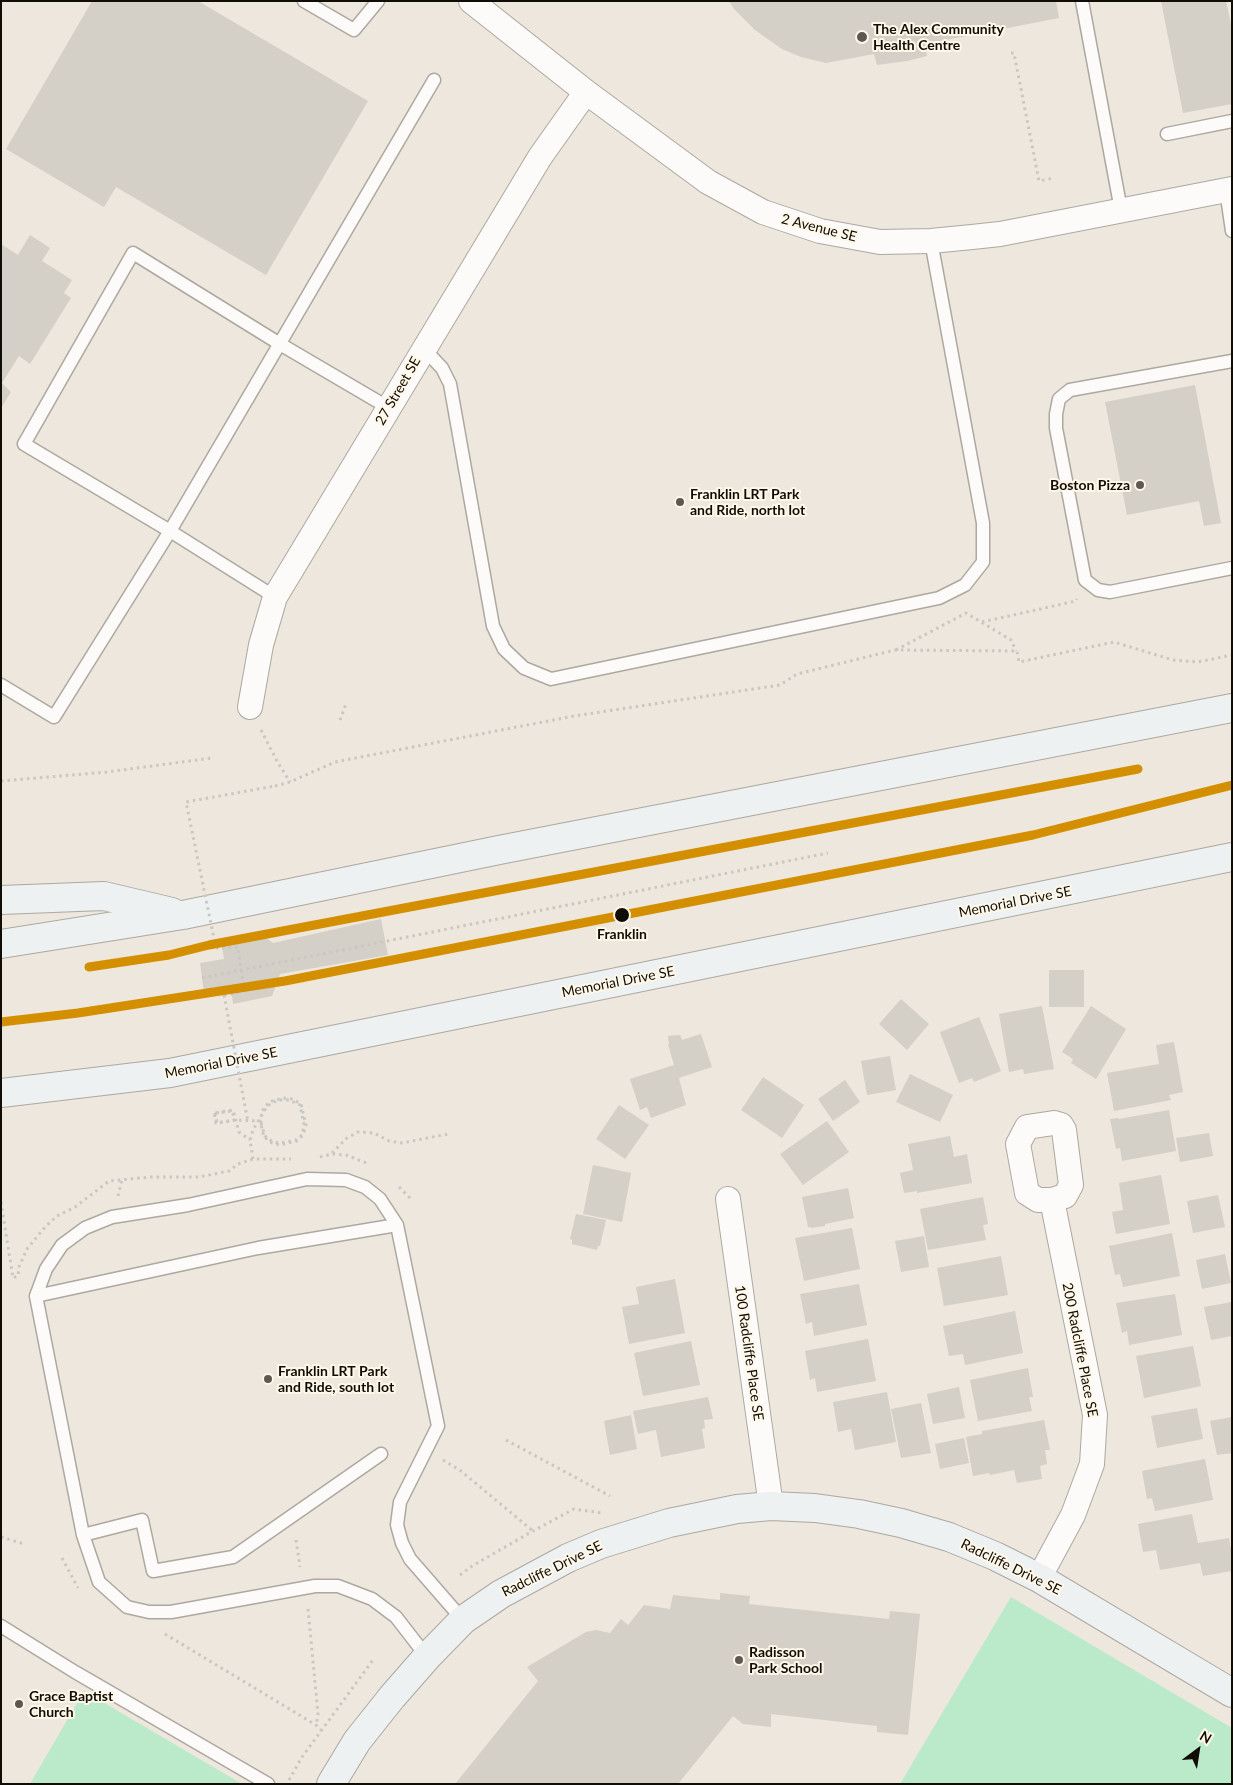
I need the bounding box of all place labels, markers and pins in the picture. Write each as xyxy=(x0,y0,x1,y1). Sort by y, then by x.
place label: The Alex Community Health Centre xyxy=(873,21,1004,54)
marker: The Alex Community Health Centre xyxy=(855,30,869,44)
place label: Boston Pizza xyxy=(1050,477,1130,493)
marker: Boston Pizza xyxy=(1134,479,1146,491)
place label: Franklin LRT Park and Ride, north lot xyxy=(690,486,805,518)
marker: Franklin LRT Park and Ride, north lot xyxy=(674,496,686,508)
marker: Franklin xyxy=(613,906,631,924)
place label: Franklin xyxy=(597,926,647,942)
place label: Franklin LRT Park and Ride, south lot xyxy=(278,1363,394,1395)
marker: Franklin LRT Park and Ride, south lot xyxy=(262,1373,274,1385)
place label: Radisson Park School xyxy=(749,1644,823,1676)
marker: Radisson Park School xyxy=(733,1654,745,1666)
place label: Grace Baptist Church xyxy=(29,1688,113,1720)
marker: Grace Baptist Church xyxy=(13,1698,25,1710)

